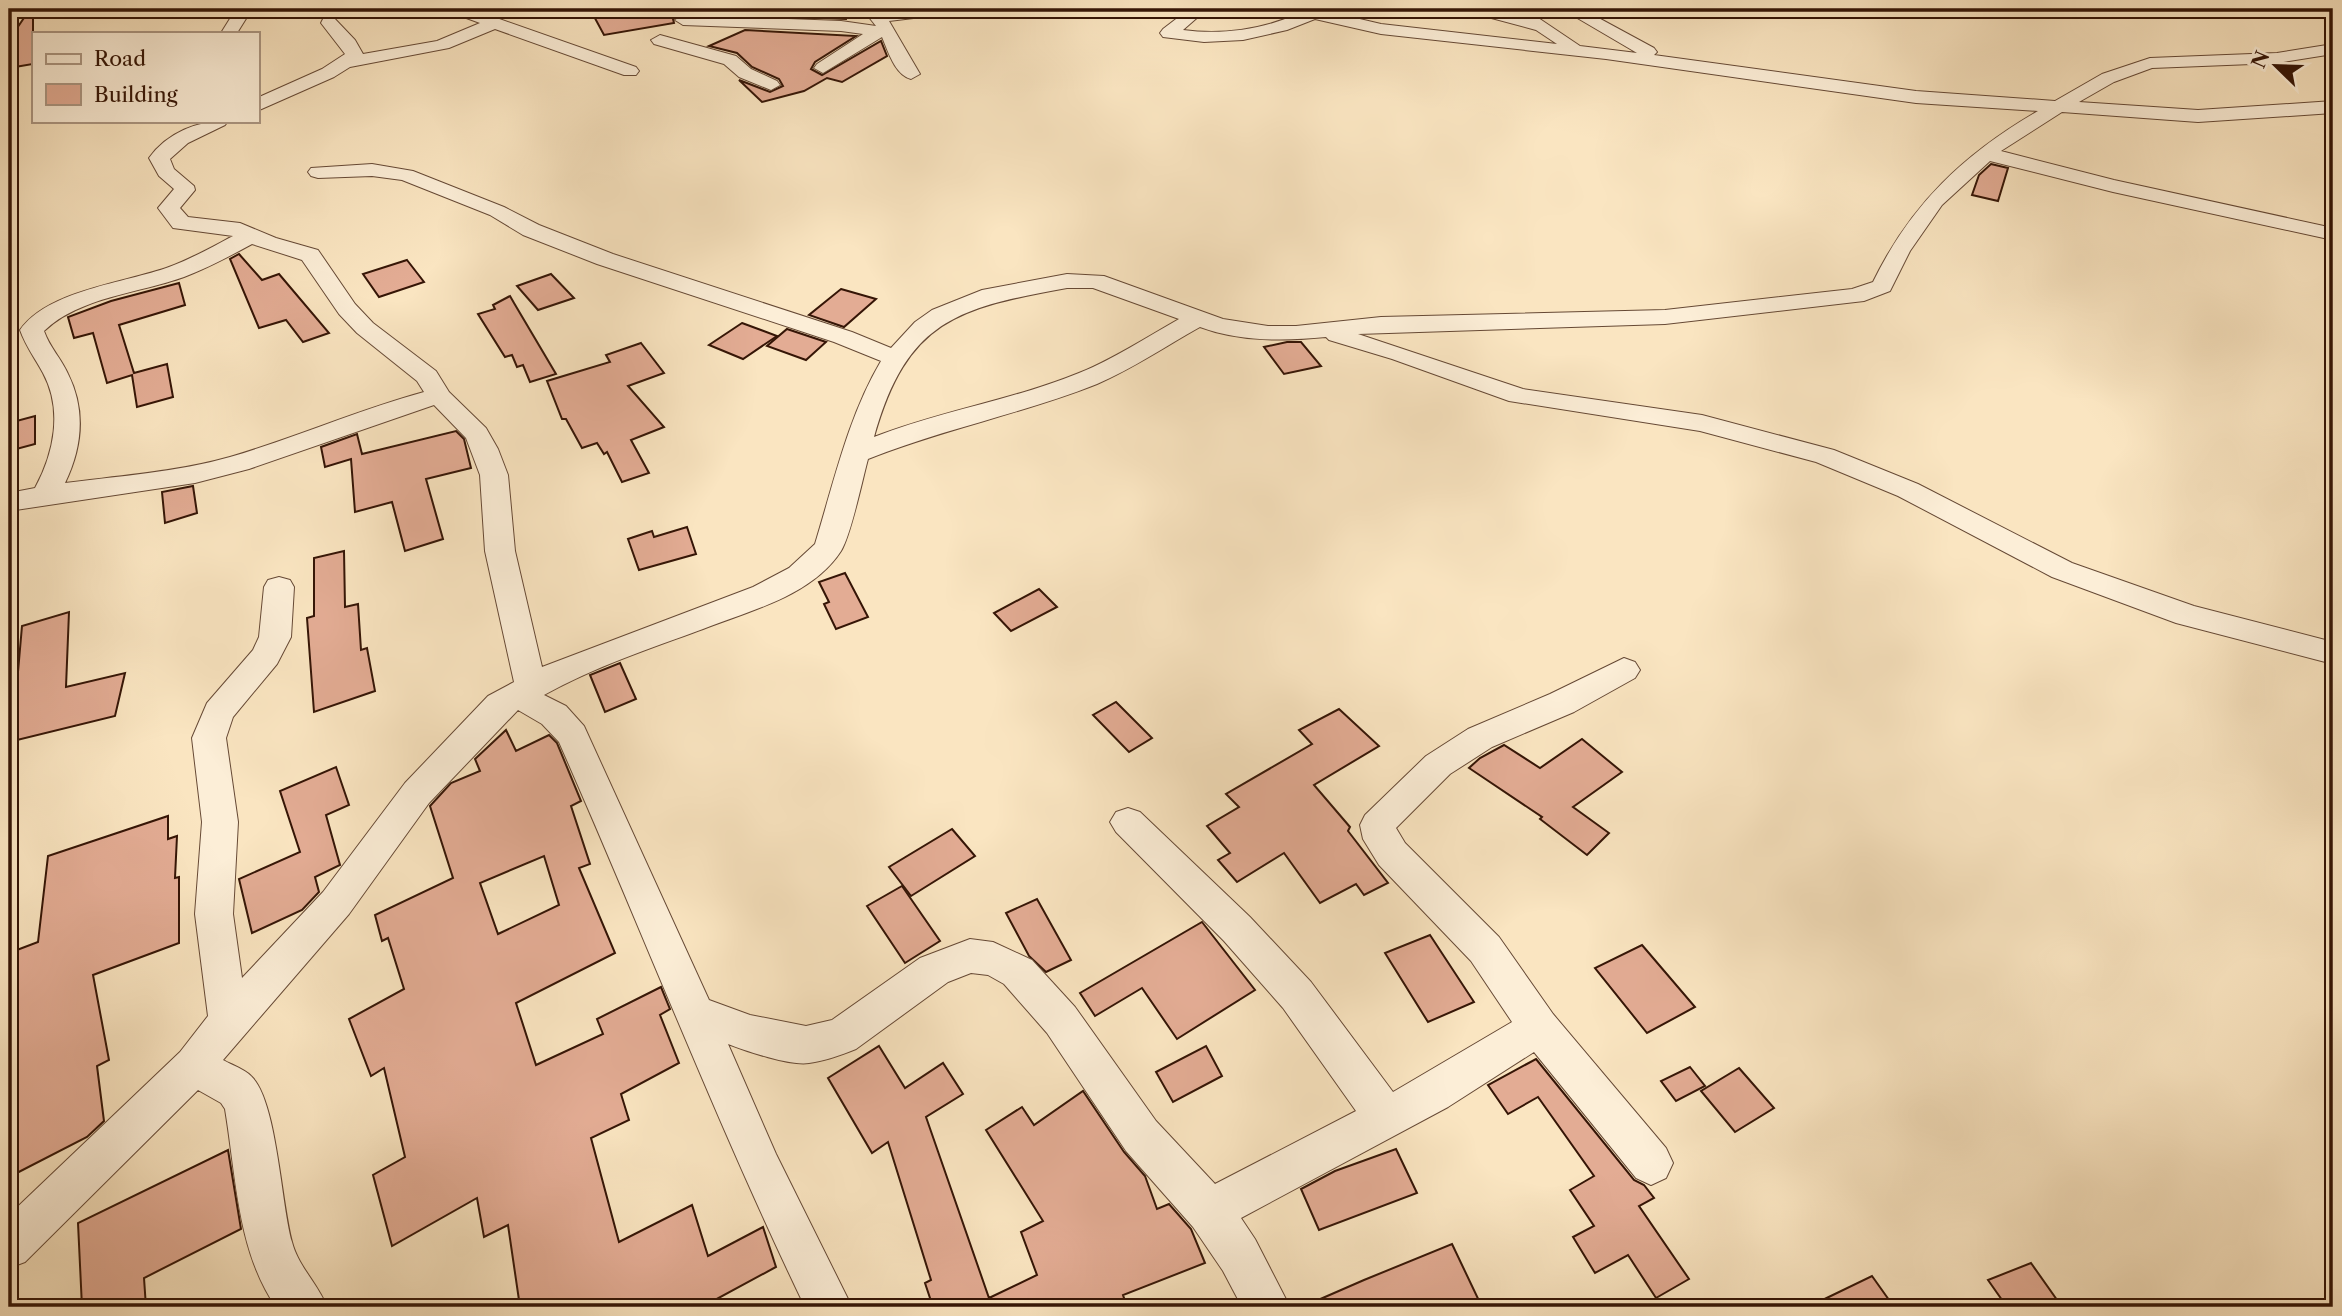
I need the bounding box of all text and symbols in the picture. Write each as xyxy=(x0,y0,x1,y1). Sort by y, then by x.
legend xyxy=(32,32,259,122)
north arrow xyxy=(2240,32,2310,102)
text: Road xyxy=(94,46,146,71)
text: N xyxy=(2247,47,2275,72)
text: Building xyxy=(94,82,179,107)

